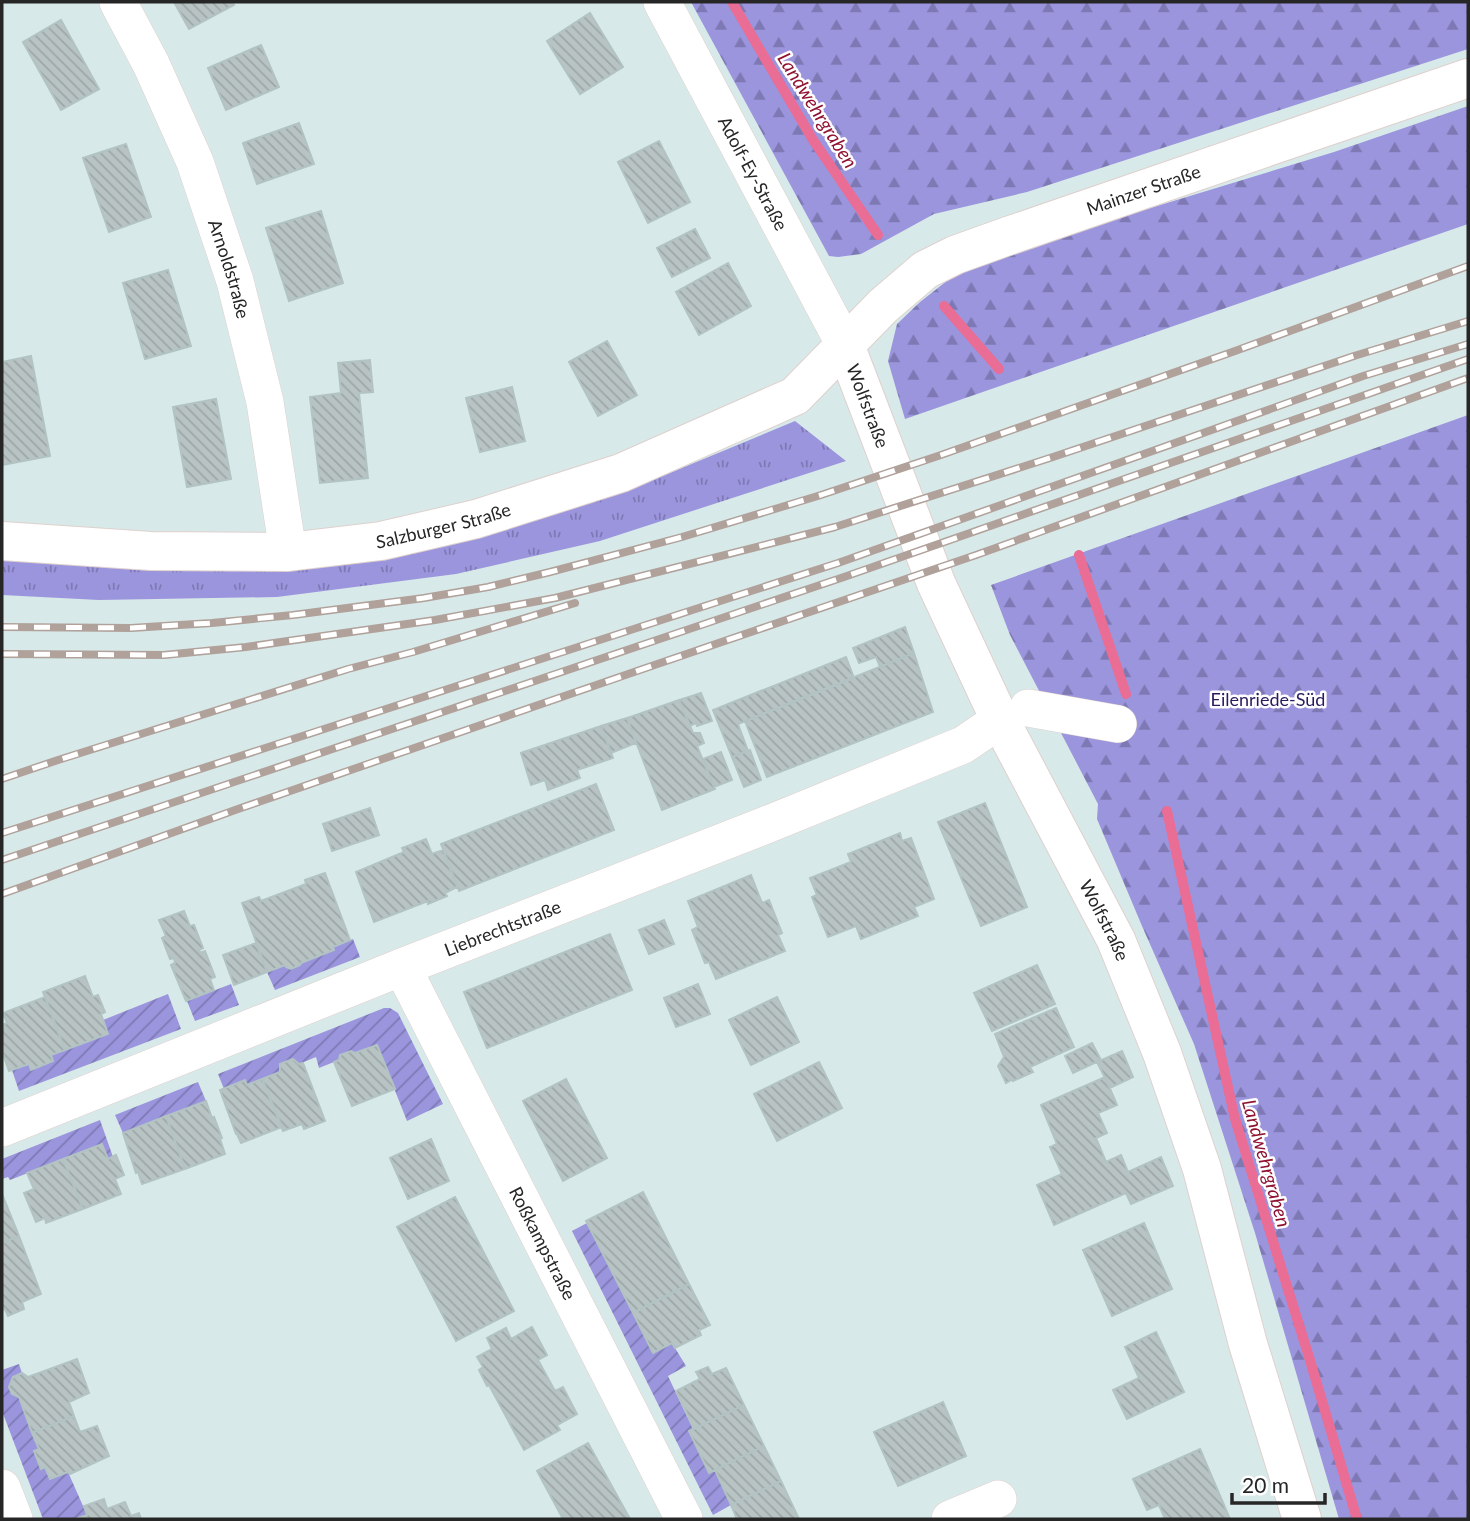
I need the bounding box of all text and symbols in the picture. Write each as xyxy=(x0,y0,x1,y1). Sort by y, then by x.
water label: Landwehrgraben xyxy=(773,48,863,172)
street label: Adolf-Ey-Straße xyxy=(714,112,793,234)
street label: Mainzer Straße xyxy=(1083,160,1203,219)
street label: Arnoldstraße xyxy=(204,216,255,321)
street label: Wolfstraße xyxy=(842,361,894,451)
street label: Salzburger Straße xyxy=(375,498,513,553)
park label: Eilenriede-Süd xyxy=(1211,688,1325,710)
street label: Wolfstraße xyxy=(1075,876,1134,964)
street label: Liebrechtstraße xyxy=(441,895,564,961)
water label: Landwehrgraben xyxy=(1238,1096,1296,1230)
street label: Roßkampstraße xyxy=(505,1183,581,1303)
scale bar xyxy=(1232,1462,1325,1506)
text: 20 m xyxy=(1242,1472,1289,1497)

